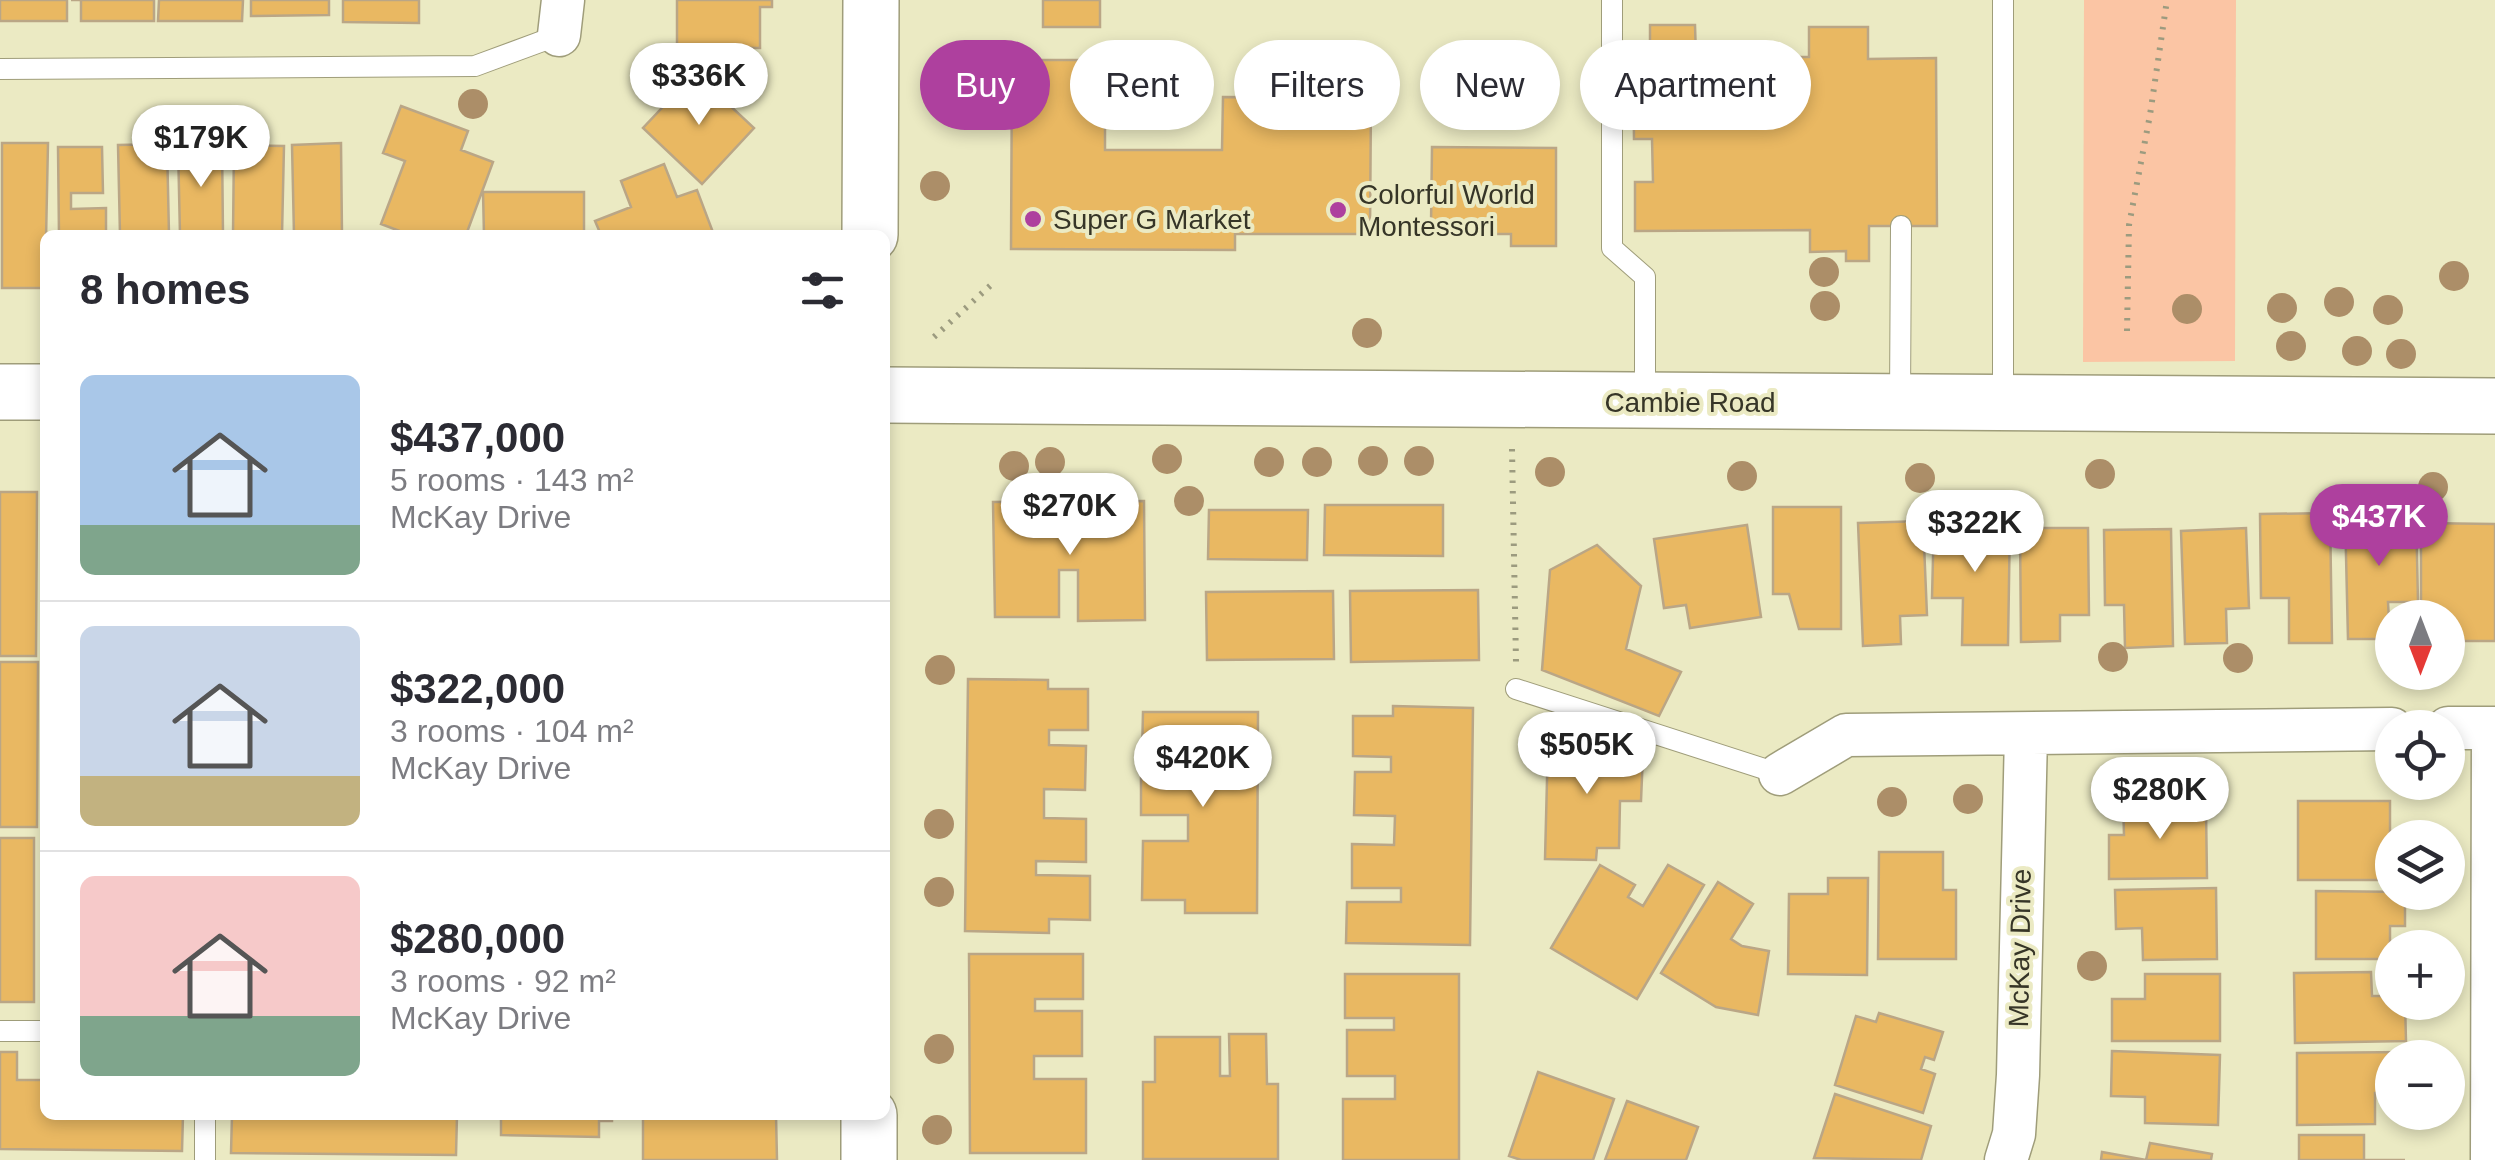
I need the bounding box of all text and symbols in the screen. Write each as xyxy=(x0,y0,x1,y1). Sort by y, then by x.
chip: Buy xyxy=(920,40,1050,130)
chip: Rent xyxy=(1070,40,1214,130)
chip: Filters xyxy=(1234,40,1400,130)
chip: New xyxy=(1420,40,1560,130)
chip: Apartment xyxy=(1580,40,1811,130)
pin: $336K xyxy=(629,43,769,128)
text: $336K xyxy=(652,57,746,93)
pin: $179K xyxy=(131,105,271,190)
text: $179K xyxy=(154,119,248,155)
place label: Colorful World Montessori xyxy=(1358,179,1535,242)
marker: Colorful World Montessori xyxy=(1327,199,1349,221)
place label: Super G Market xyxy=(1053,204,1251,235)
marker: Super G Market xyxy=(1022,208,1044,230)
icon: filters xyxy=(795,263,850,318)
text: 8 homes xyxy=(80,266,250,313)
street label: Cambie Road xyxy=(1604,387,1776,418)
text: $437,000 xyxy=(390,414,565,461)
icon: home xyxy=(160,415,280,535)
text: 5 rooms · 143 m² xyxy=(390,462,634,498)
pin: $270K xyxy=(1000,473,1140,558)
pin: $437K xyxy=(2309,484,2449,569)
text: $270K xyxy=(1023,487,1117,523)
pin: $322K xyxy=(1905,490,2045,575)
text: $437K xyxy=(2332,498,2426,534)
text: McKay Drive xyxy=(390,499,571,535)
text: $322K xyxy=(1928,504,2022,540)
north arrow xyxy=(2375,600,2465,690)
map controls xyxy=(2375,600,2465,1130)
text: $322,000 xyxy=(390,665,565,712)
icon: home xyxy=(160,666,280,786)
button: locate xyxy=(2375,710,2465,800)
pin: $505K xyxy=(1517,712,1657,797)
text: 3 rooms · 104 m² xyxy=(390,713,634,749)
pin: $420K xyxy=(1133,725,1273,810)
text: $505K xyxy=(1540,726,1634,762)
text: $420K xyxy=(1156,739,1250,775)
text: McKay Drive xyxy=(390,750,571,786)
pin: $280K xyxy=(2090,757,2230,842)
text: $280K xyxy=(2113,771,2207,807)
button: layers xyxy=(2375,820,2465,910)
street label: McKay Drive xyxy=(2003,868,2037,1028)
text: $280,000 xyxy=(390,915,565,962)
icon: home xyxy=(160,916,280,1036)
button: + xyxy=(2375,930,2465,1020)
text: 3 rooms · 92 m² xyxy=(390,963,616,999)
text: McKay Drive xyxy=(390,1000,571,1036)
button: − xyxy=(2375,1040,2465,1130)

